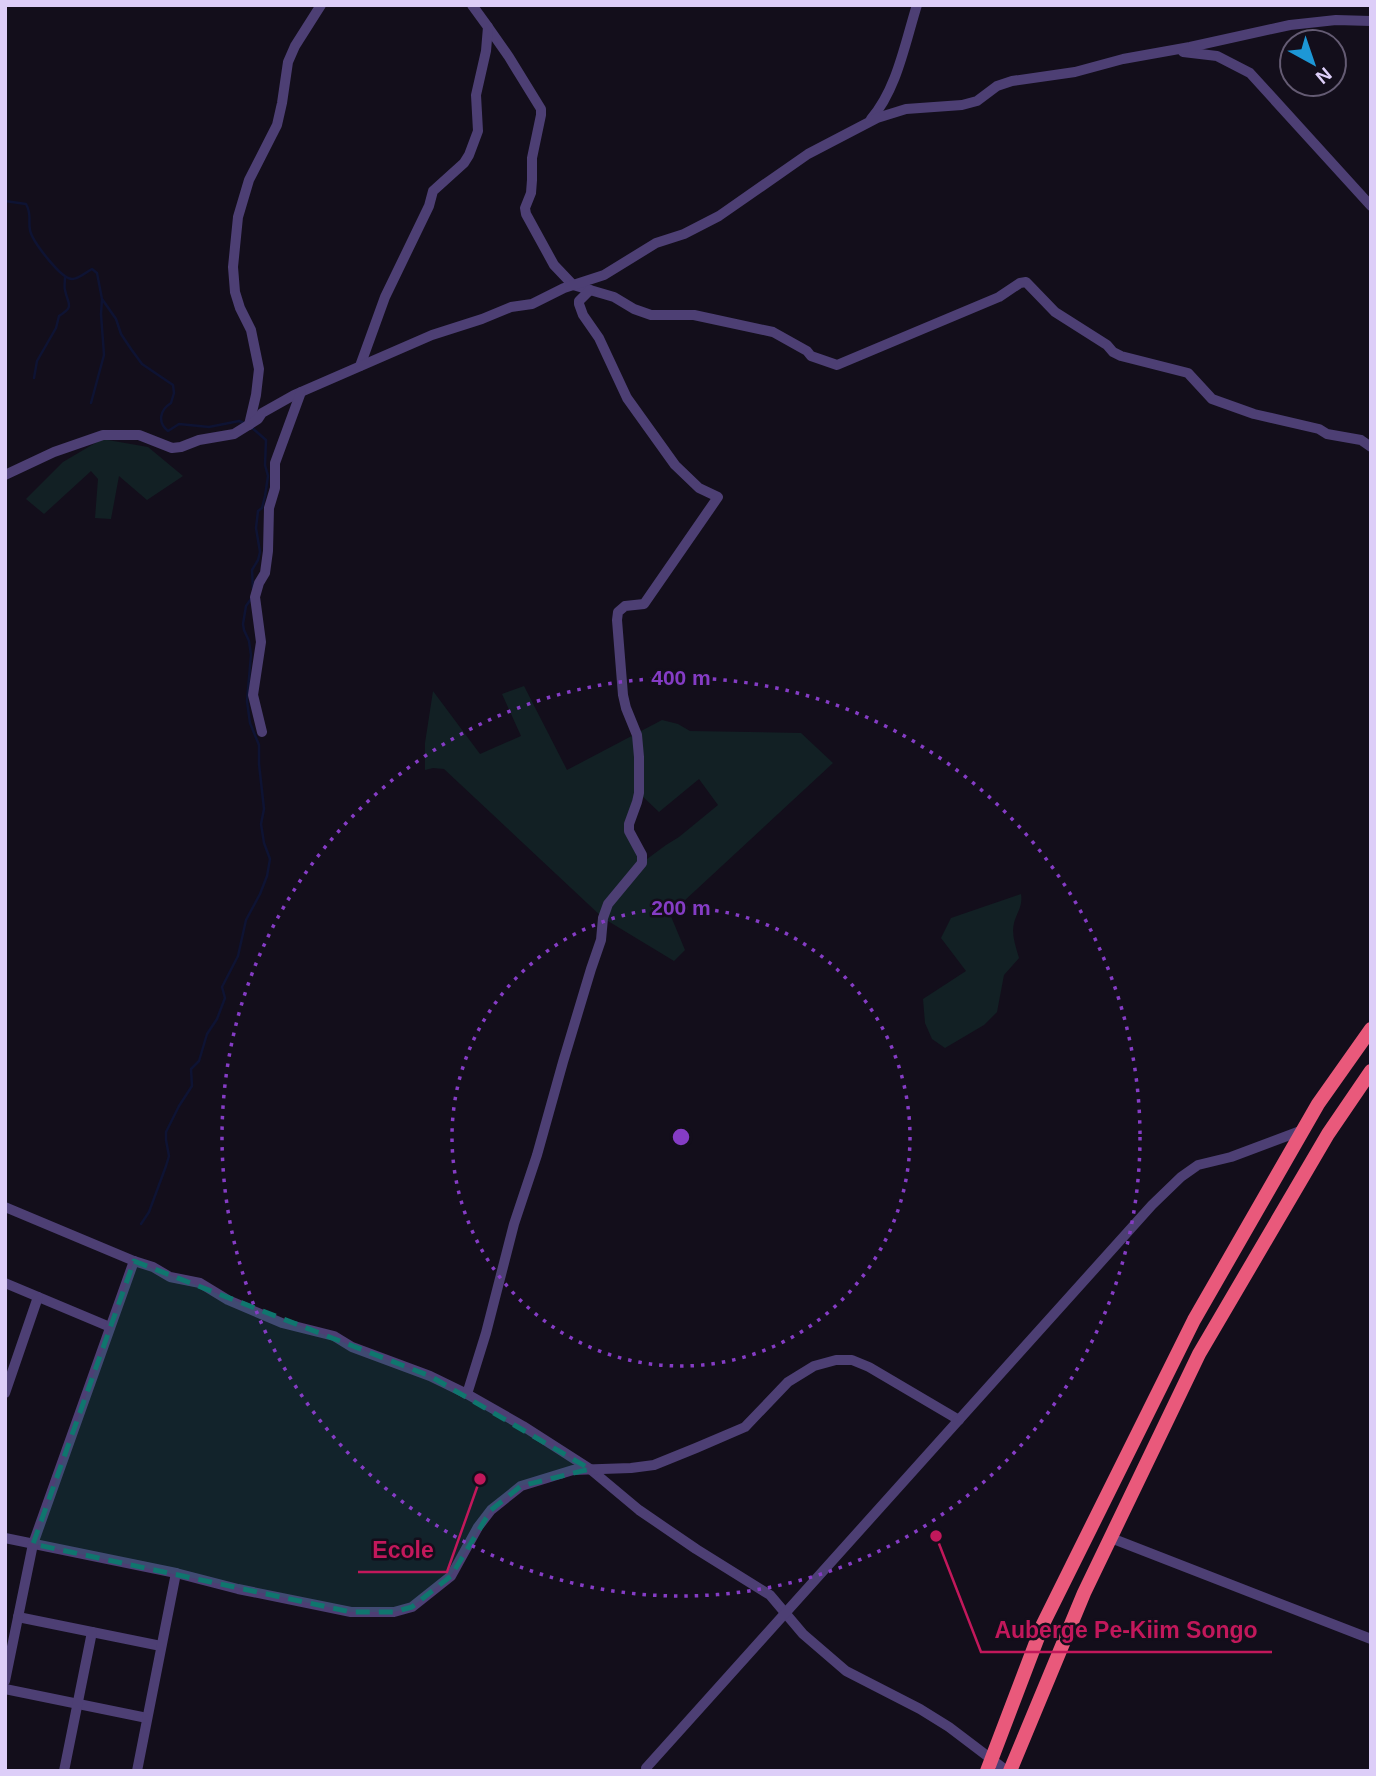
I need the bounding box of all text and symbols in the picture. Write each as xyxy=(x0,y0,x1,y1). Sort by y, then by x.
north arrow xyxy=(1278,28,1348,98)
text: N xyxy=(1312,63,1336,88)
text: 400 m xyxy=(651,666,711,689)
text: 200 m xyxy=(651,896,711,919)
centre of rings xyxy=(669,1125,693,1149)
callout: Ecole xyxy=(358,1528,447,1572)
text: Ecole xyxy=(372,1537,434,1563)
callout: Auberge Pe-Kiim Songo xyxy=(981,1608,1272,1652)
text: Auberge Pe-Kiim Songo xyxy=(994,1617,1258,1643)

